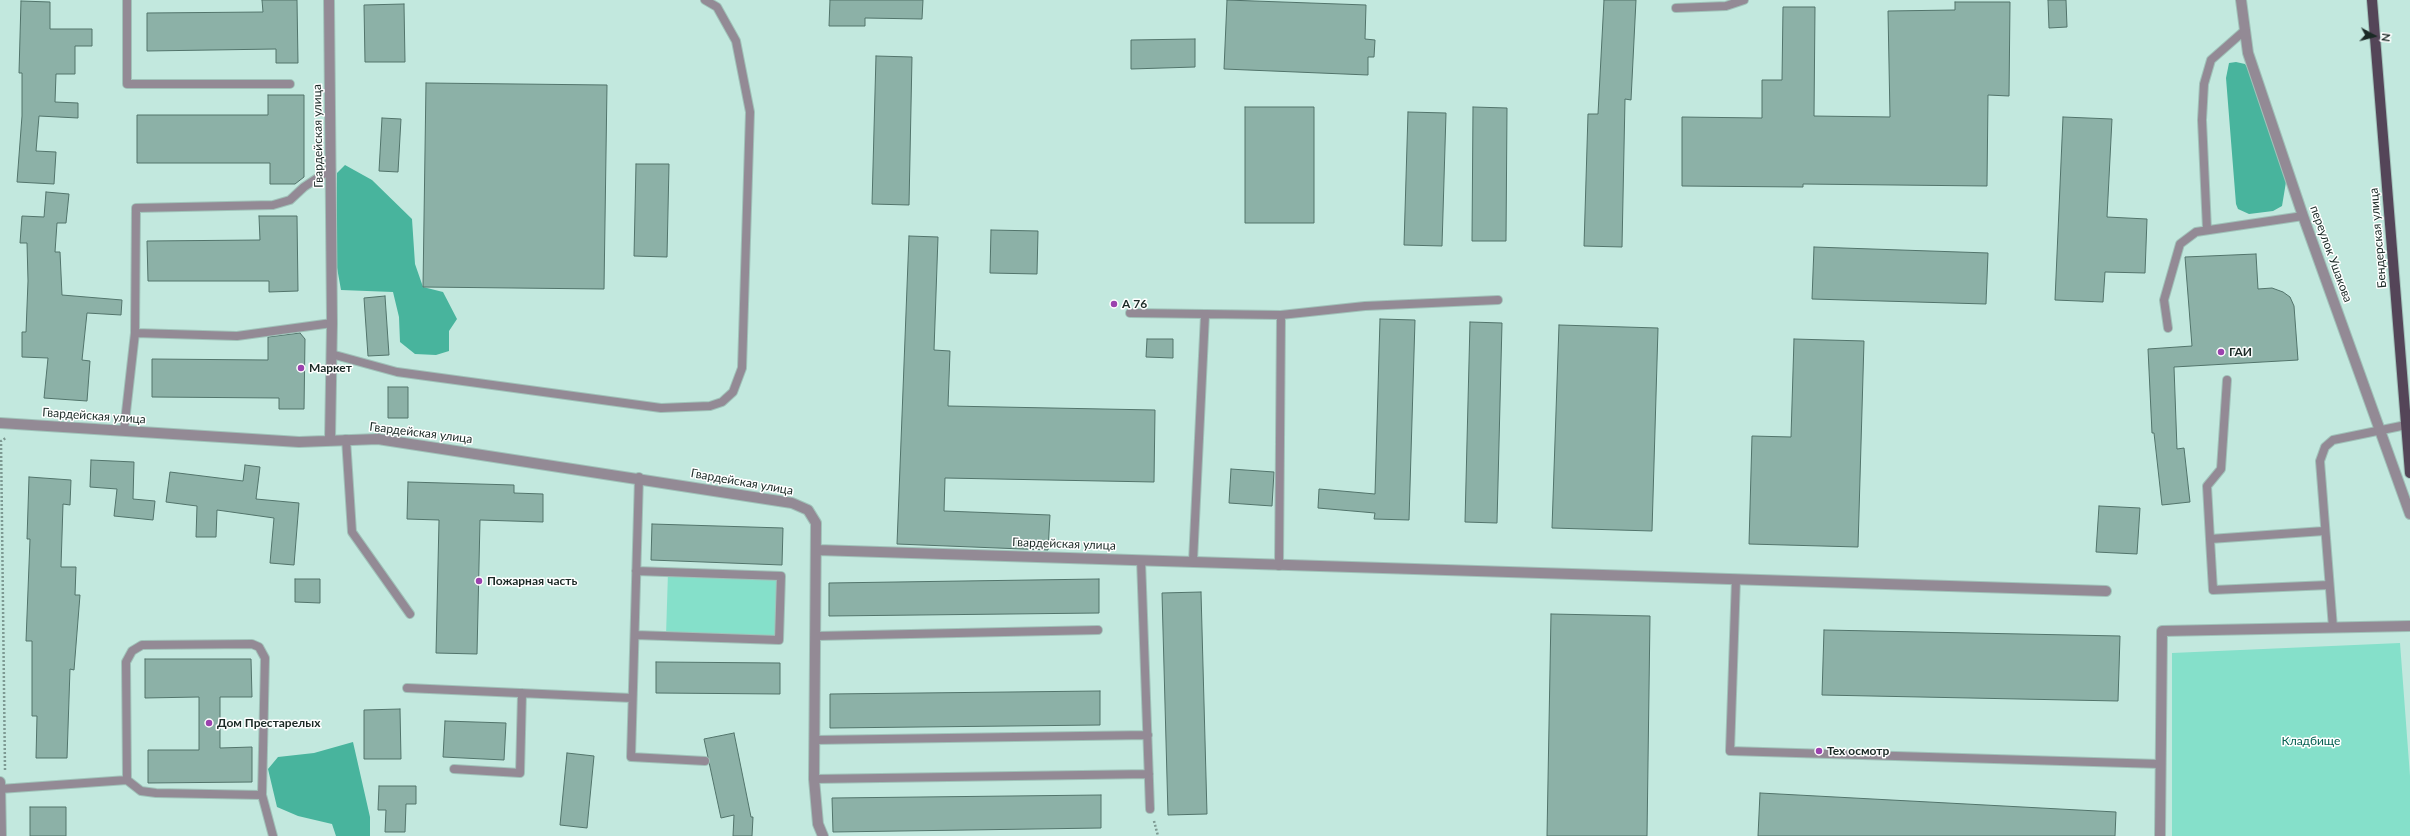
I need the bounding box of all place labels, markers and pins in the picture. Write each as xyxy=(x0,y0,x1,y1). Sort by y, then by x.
place label: А 76 xyxy=(1122,297,1147,311)
marker: А 76 xyxy=(1109,299,1119,309)
place label: ГАИ xyxy=(2229,345,2252,359)
marker: ГАИ xyxy=(2216,347,2226,357)
place label: Маркет xyxy=(309,361,352,375)
marker: Маркет xyxy=(296,363,306,373)
place label: Пожарная часть xyxy=(487,574,577,588)
marker: Пожарная часть xyxy=(474,576,484,586)
place label: Дом Престарелых xyxy=(217,716,320,730)
marker: Дом Престарелых xyxy=(204,718,214,728)
place label: Тех осмотр xyxy=(1827,744,1889,758)
marker: Тех осмотр xyxy=(1814,746,1824,756)

